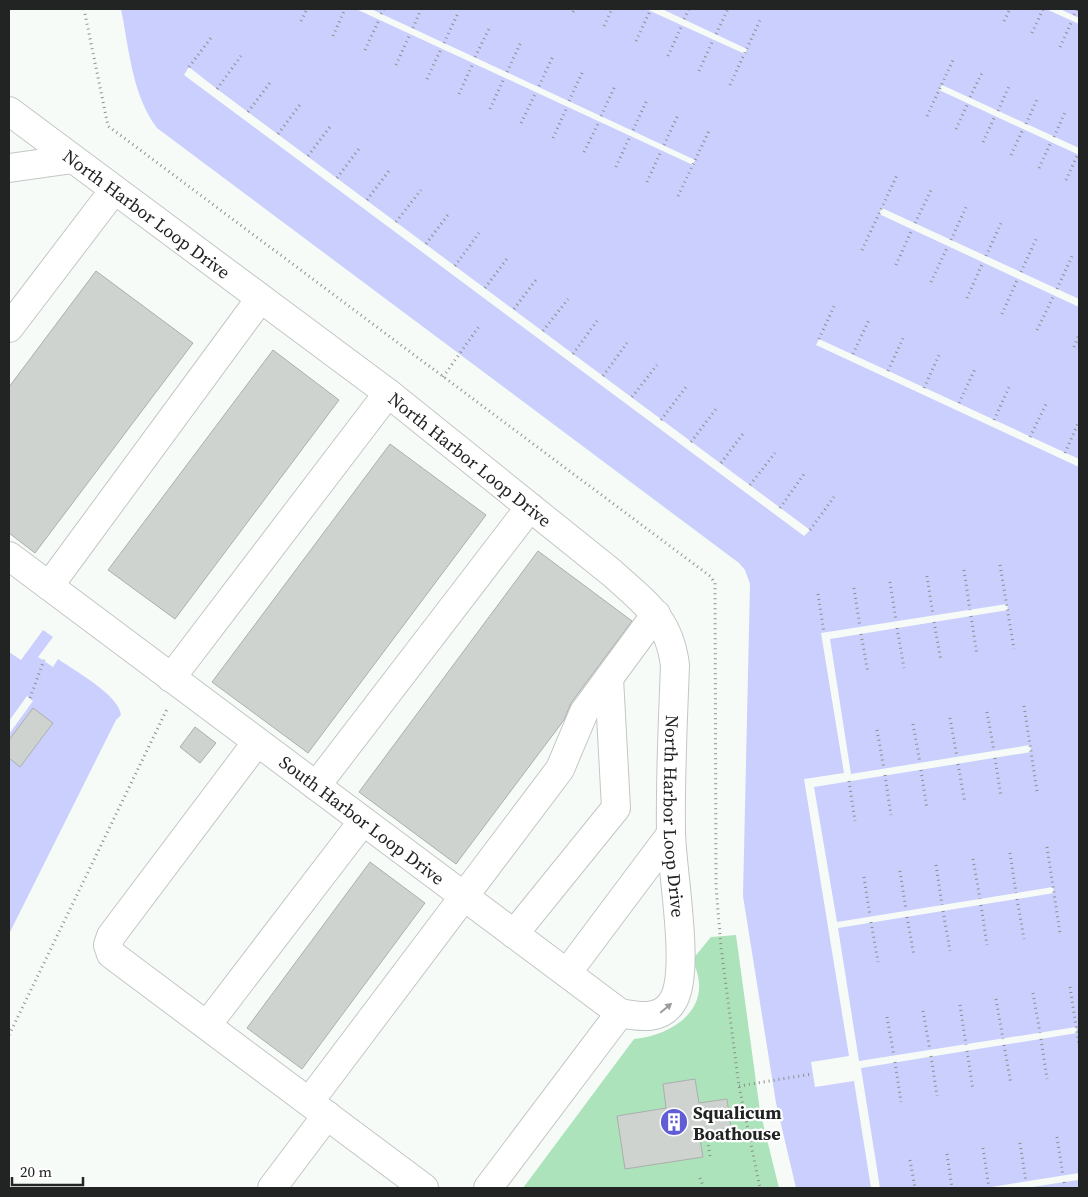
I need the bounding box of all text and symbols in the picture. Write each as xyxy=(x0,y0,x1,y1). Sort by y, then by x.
street label: North Harbor Loop Drive xyxy=(58,143,236,284)
street label: North Harbor Loop Drive xyxy=(383,386,557,532)
street label: North Harbor Loop Drive xyxy=(658,715,691,918)
street label: South Harbor Loop Drive xyxy=(274,750,450,890)
one-way arrow xyxy=(659,1002,671,1014)
place label: Squalicum Boathouse xyxy=(693,1100,782,1146)
building icon: Squalicum Boathouse xyxy=(659,1107,689,1137)
scale bar xyxy=(12,1154,84,1186)
text: 20 m xyxy=(20,1161,52,1182)

